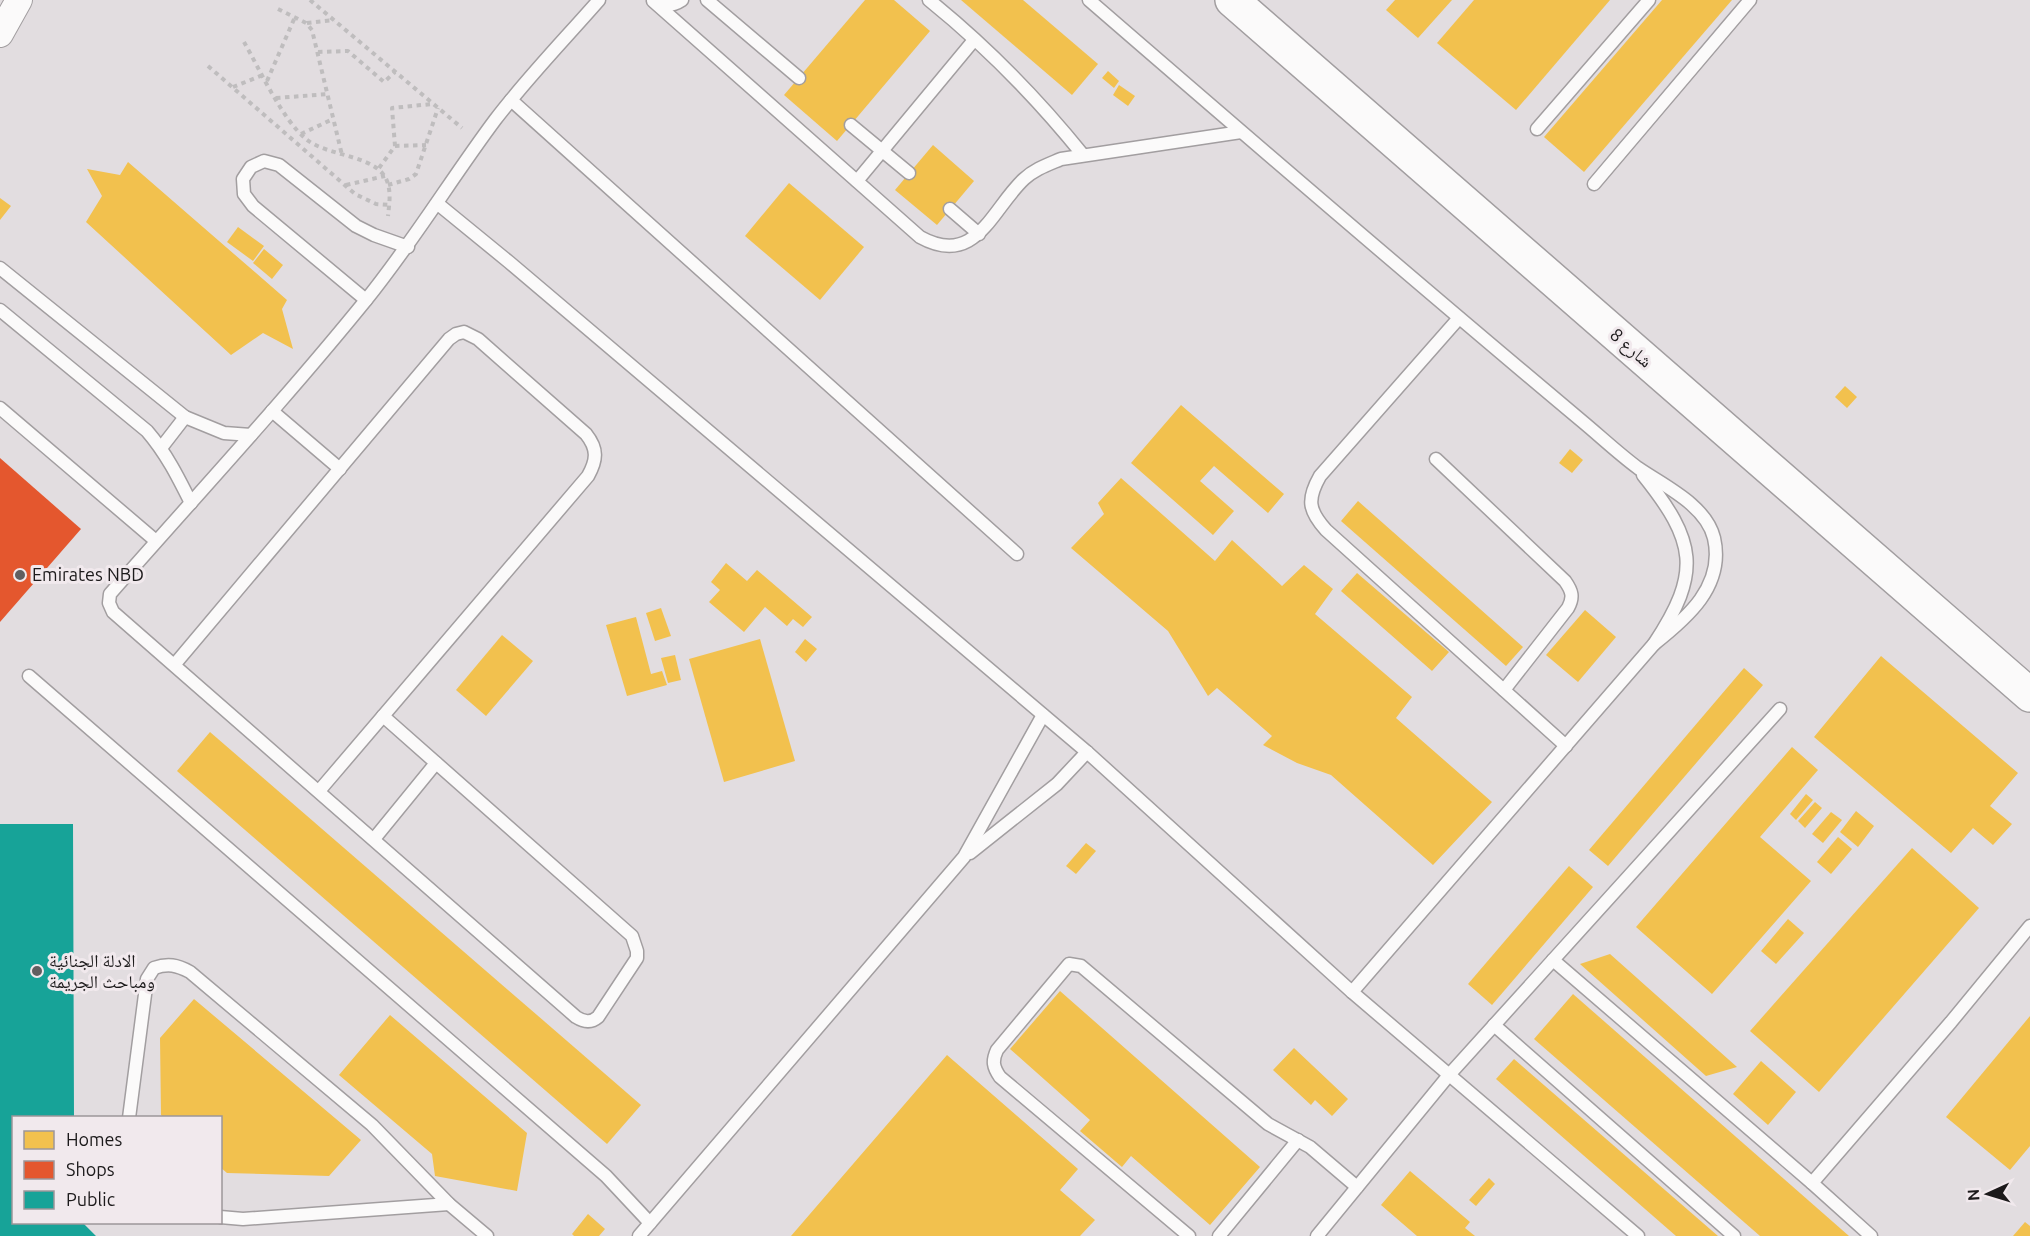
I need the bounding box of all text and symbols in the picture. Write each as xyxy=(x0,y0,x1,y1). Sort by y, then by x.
street label: شارع 8 xyxy=(1605,324,1657,372)
place label: Emirates NBD xyxy=(32,564,144,584)
marker: Emirates NBD xyxy=(13,568,27,582)
place label: الادلة الجنائية ومباحث الجريمة xyxy=(49,950,155,993)
marker: الادلة الجنائية ومباحث الجريمة xyxy=(30,964,44,978)
legend xyxy=(12,1116,222,1224)
text: Homes xyxy=(66,1129,123,1149)
text: Shops xyxy=(66,1159,115,1179)
north arrow xyxy=(1958,1164,2018,1224)
text: N xyxy=(1964,1188,1982,1202)
text: Public xyxy=(66,1189,115,1209)

